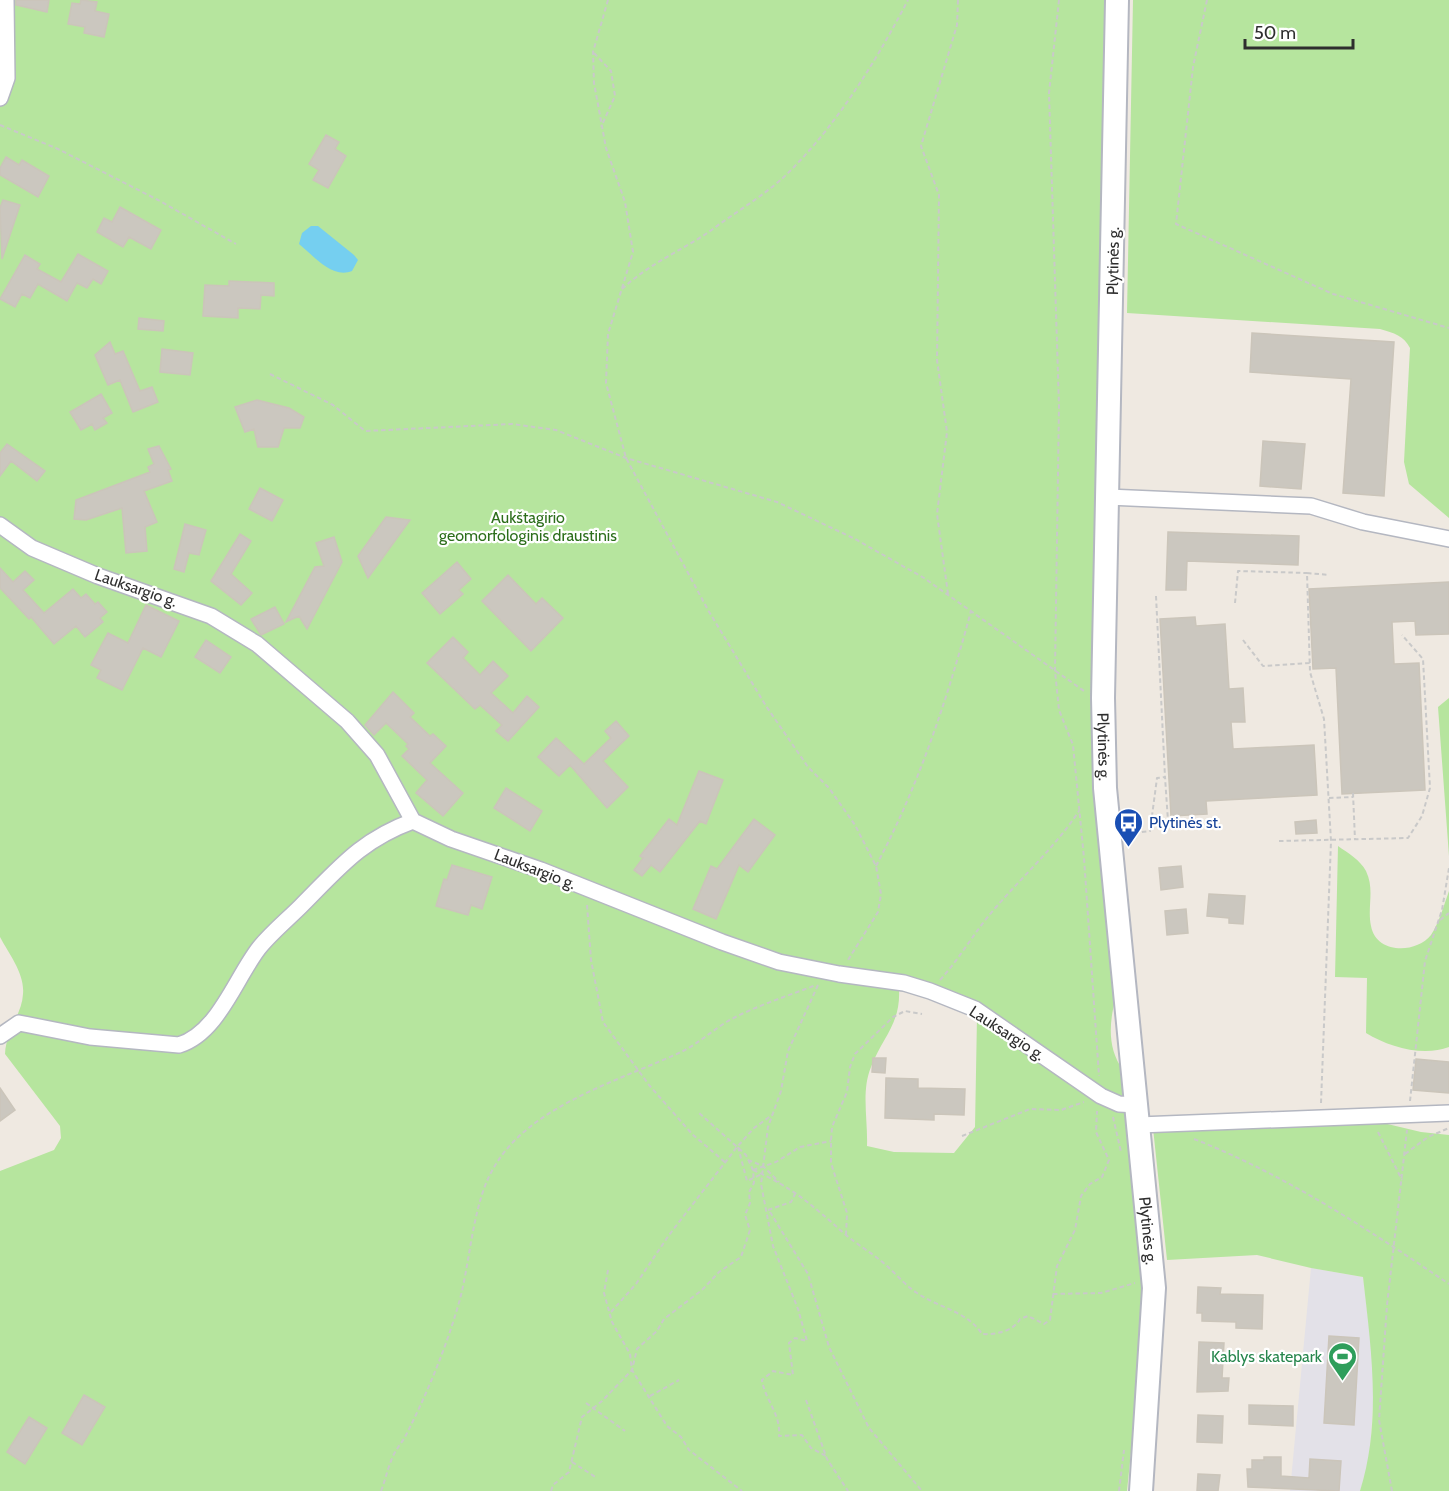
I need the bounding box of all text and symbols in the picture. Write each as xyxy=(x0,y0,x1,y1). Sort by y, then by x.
scale bar xyxy=(1245,12,1353,50)
text: 50 m xyxy=(1254,22,1296,44)
street label: Plytinės g. xyxy=(1103,227,1123,295)
park label: Aukštagirio geomorfologinis draustinis xyxy=(439,508,617,545)
street label: Lauksargio g. xyxy=(92,565,180,611)
street label: Plytinės g. xyxy=(1094,712,1114,781)
bus stop icon: Plytinės st. xyxy=(1112,806,1144,848)
place label: Plytinės st. xyxy=(1149,813,1221,832)
street label: Lauksargio g. xyxy=(492,845,578,893)
street label: Lauksargio g. xyxy=(966,1002,1048,1064)
street label: Plytinės g. xyxy=(1136,1196,1161,1266)
sports icon: Kablys skatepark xyxy=(1327,1340,1359,1382)
place label: Kablys skatepark xyxy=(1211,1347,1323,1366)

